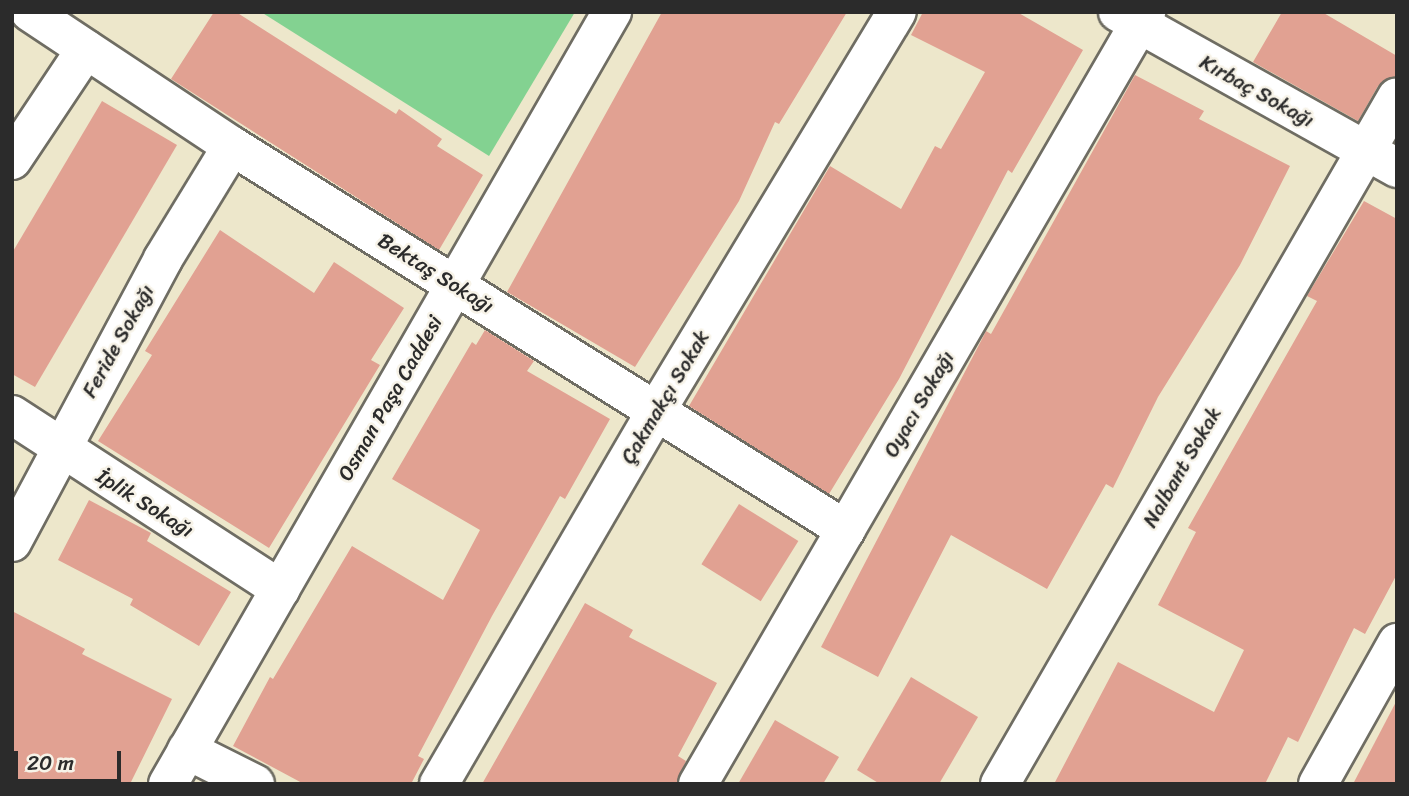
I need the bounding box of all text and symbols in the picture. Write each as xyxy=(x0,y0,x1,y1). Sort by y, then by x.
street label: Kırbaç Sokağı xyxy=(1195,49,1319,133)
street label: Bektaş Sokağı xyxy=(373,227,499,319)
street label: Feride Sokağı xyxy=(77,280,159,402)
street label: Osman Paşa Caddesi xyxy=(332,311,448,485)
street label: Çakmakçı Sokak xyxy=(615,326,715,468)
street label: Oyacı Sokağı xyxy=(878,346,960,462)
street label: Nalbant Sokak xyxy=(1137,402,1227,532)
street label: İplik Sokağı xyxy=(92,463,198,543)
scale bar xyxy=(18,736,124,780)
text: 20 m xyxy=(27,744,74,782)

